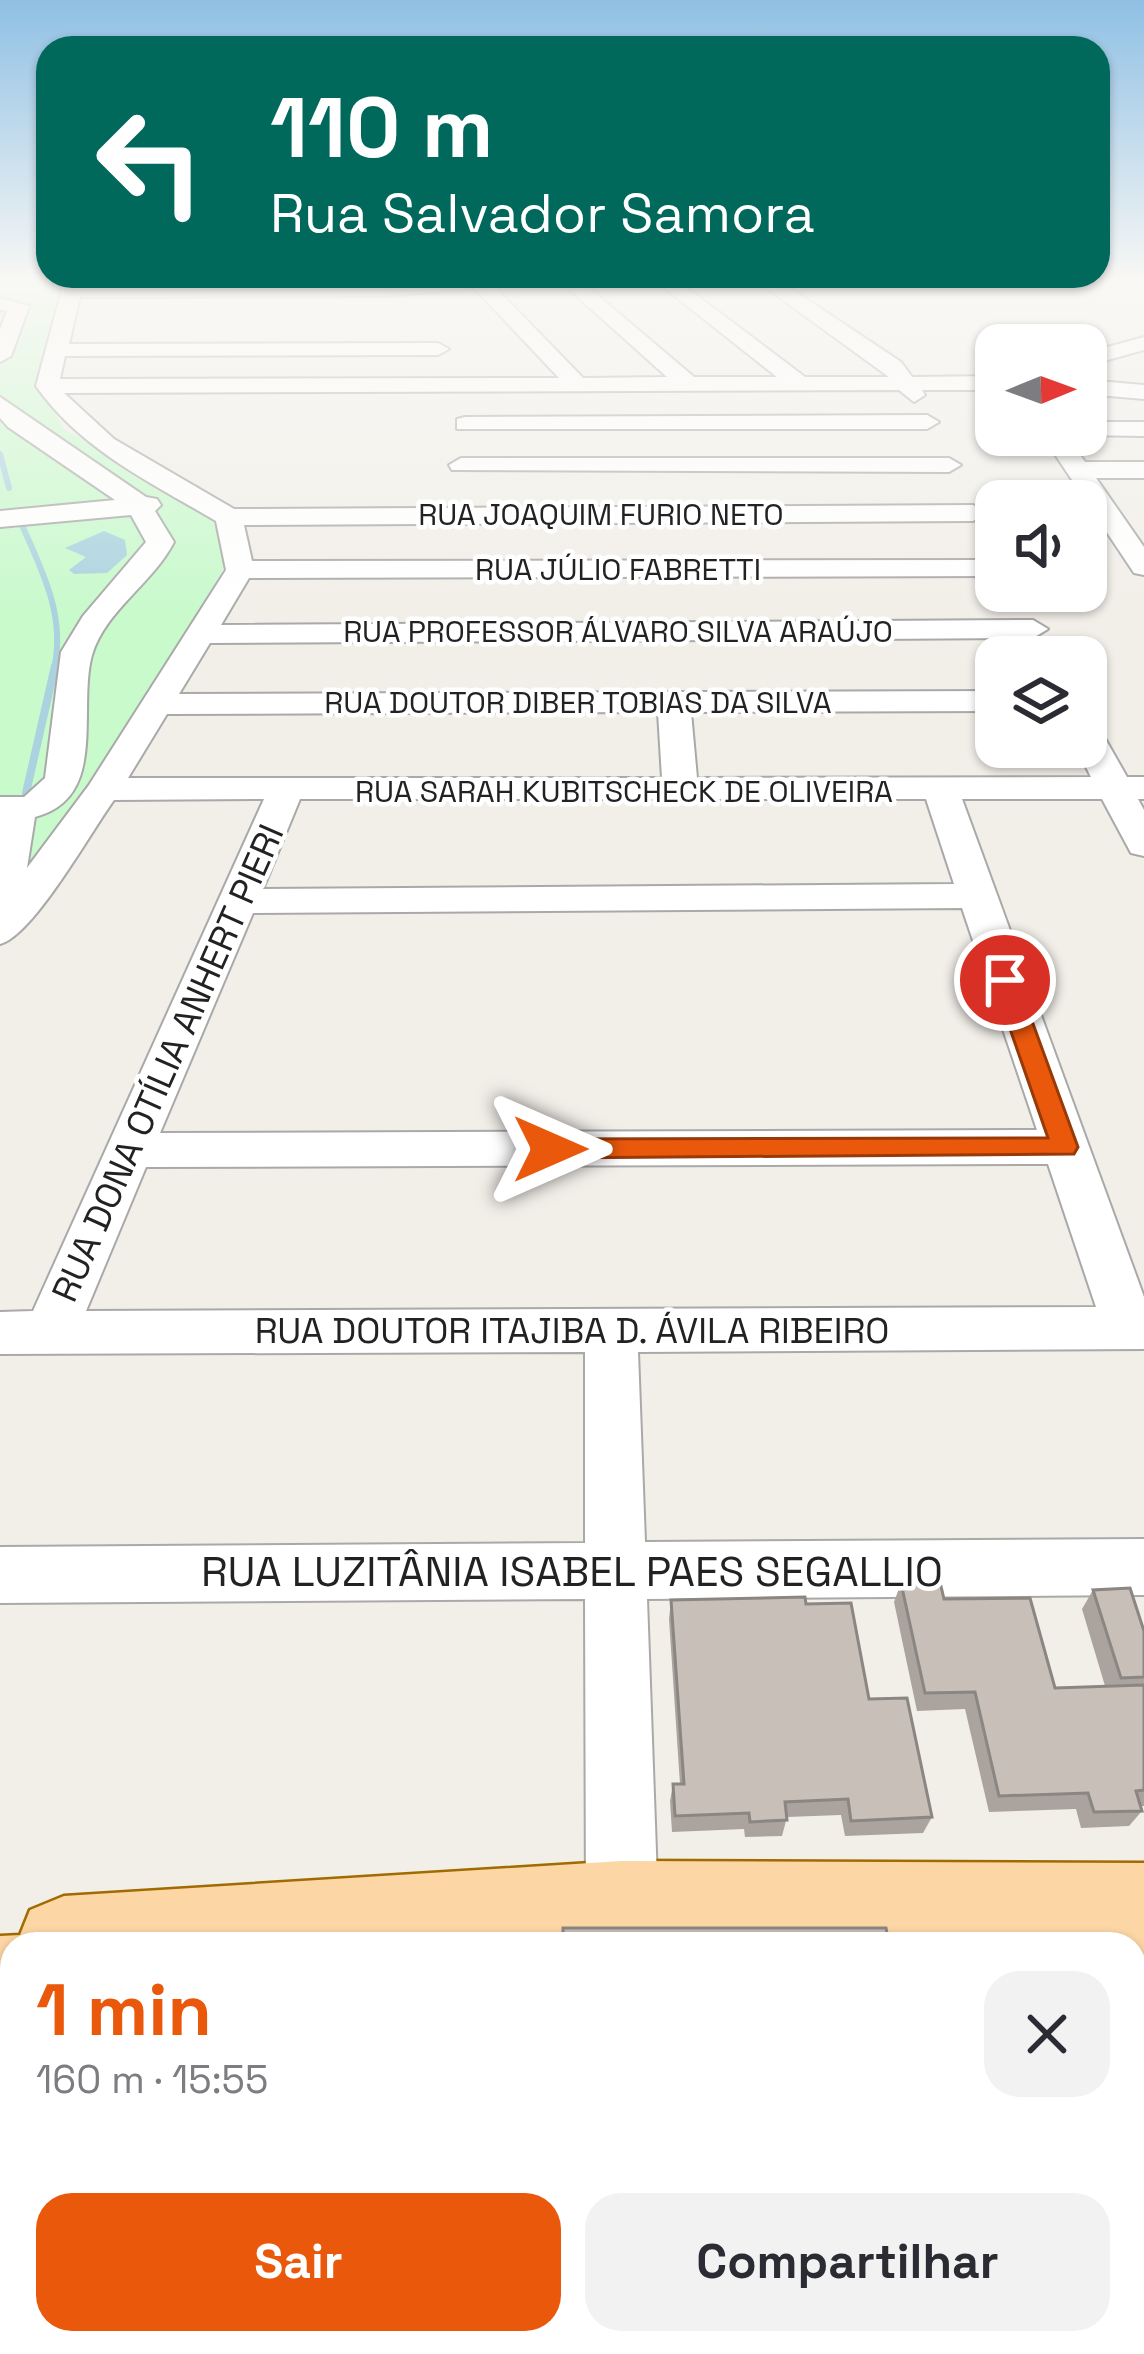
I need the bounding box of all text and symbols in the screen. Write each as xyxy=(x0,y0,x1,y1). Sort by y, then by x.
text: 110 m xyxy=(270,74,493,182)
icon: left xyxy=(72,84,228,240)
text: Rua Salvador Samora xyxy=(270,179,815,248)
north arrow xyxy=(975,324,1107,456)
map controls xyxy=(975,324,1107,768)
button: sound xyxy=(975,480,1107,612)
street label: RUA JOAQUIM FURIO NETO xyxy=(418,495,784,534)
street label: RUA JÚLIO FABRETTI xyxy=(475,550,761,589)
street label: RUA PROFESSOR ÁLVARO SILVA ARAÚJO xyxy=(343,612,893,651)
button: layers xyxy=(975,636,1107,768)
street label: RUA DOUTOR DIBER TOBIAS DA SILVA xyxy=(324,683,832,722)
street label: RUA SARAH KUBITSCHECK DE OLIVEIRA xyxy=(355,772,893,811)
street label: RUA DONA OTÍLIA ANHERT PIERI xyxy=(42,817,294,1309)
pin xyxy=(954,929,1056,1031)
icon: arrive xyxy=(972,947,1038,1013)
position arrow xyxy=(487,1086,613,1212)
street label: RUA DOUTOR ITAJIBA D. ÁVILA RIBEIRO xyxy=(255,1308,889,1354)
street label: RUA LUZITÂNIA ISABEL PAES SEGALLIO xyxy=(201,1545,943,1598)
text: 1 min xyxy=(36,1964,212,2056)
button: close xyxy=(984,1971,1110,2097)
text: 160 m · 15:55 xyxy=(36,2055,268,2104)
button: Sair xyxy=(36,2193,561,2331)
button: Compartilhar xyxy=(585,2193,1110,2331)

